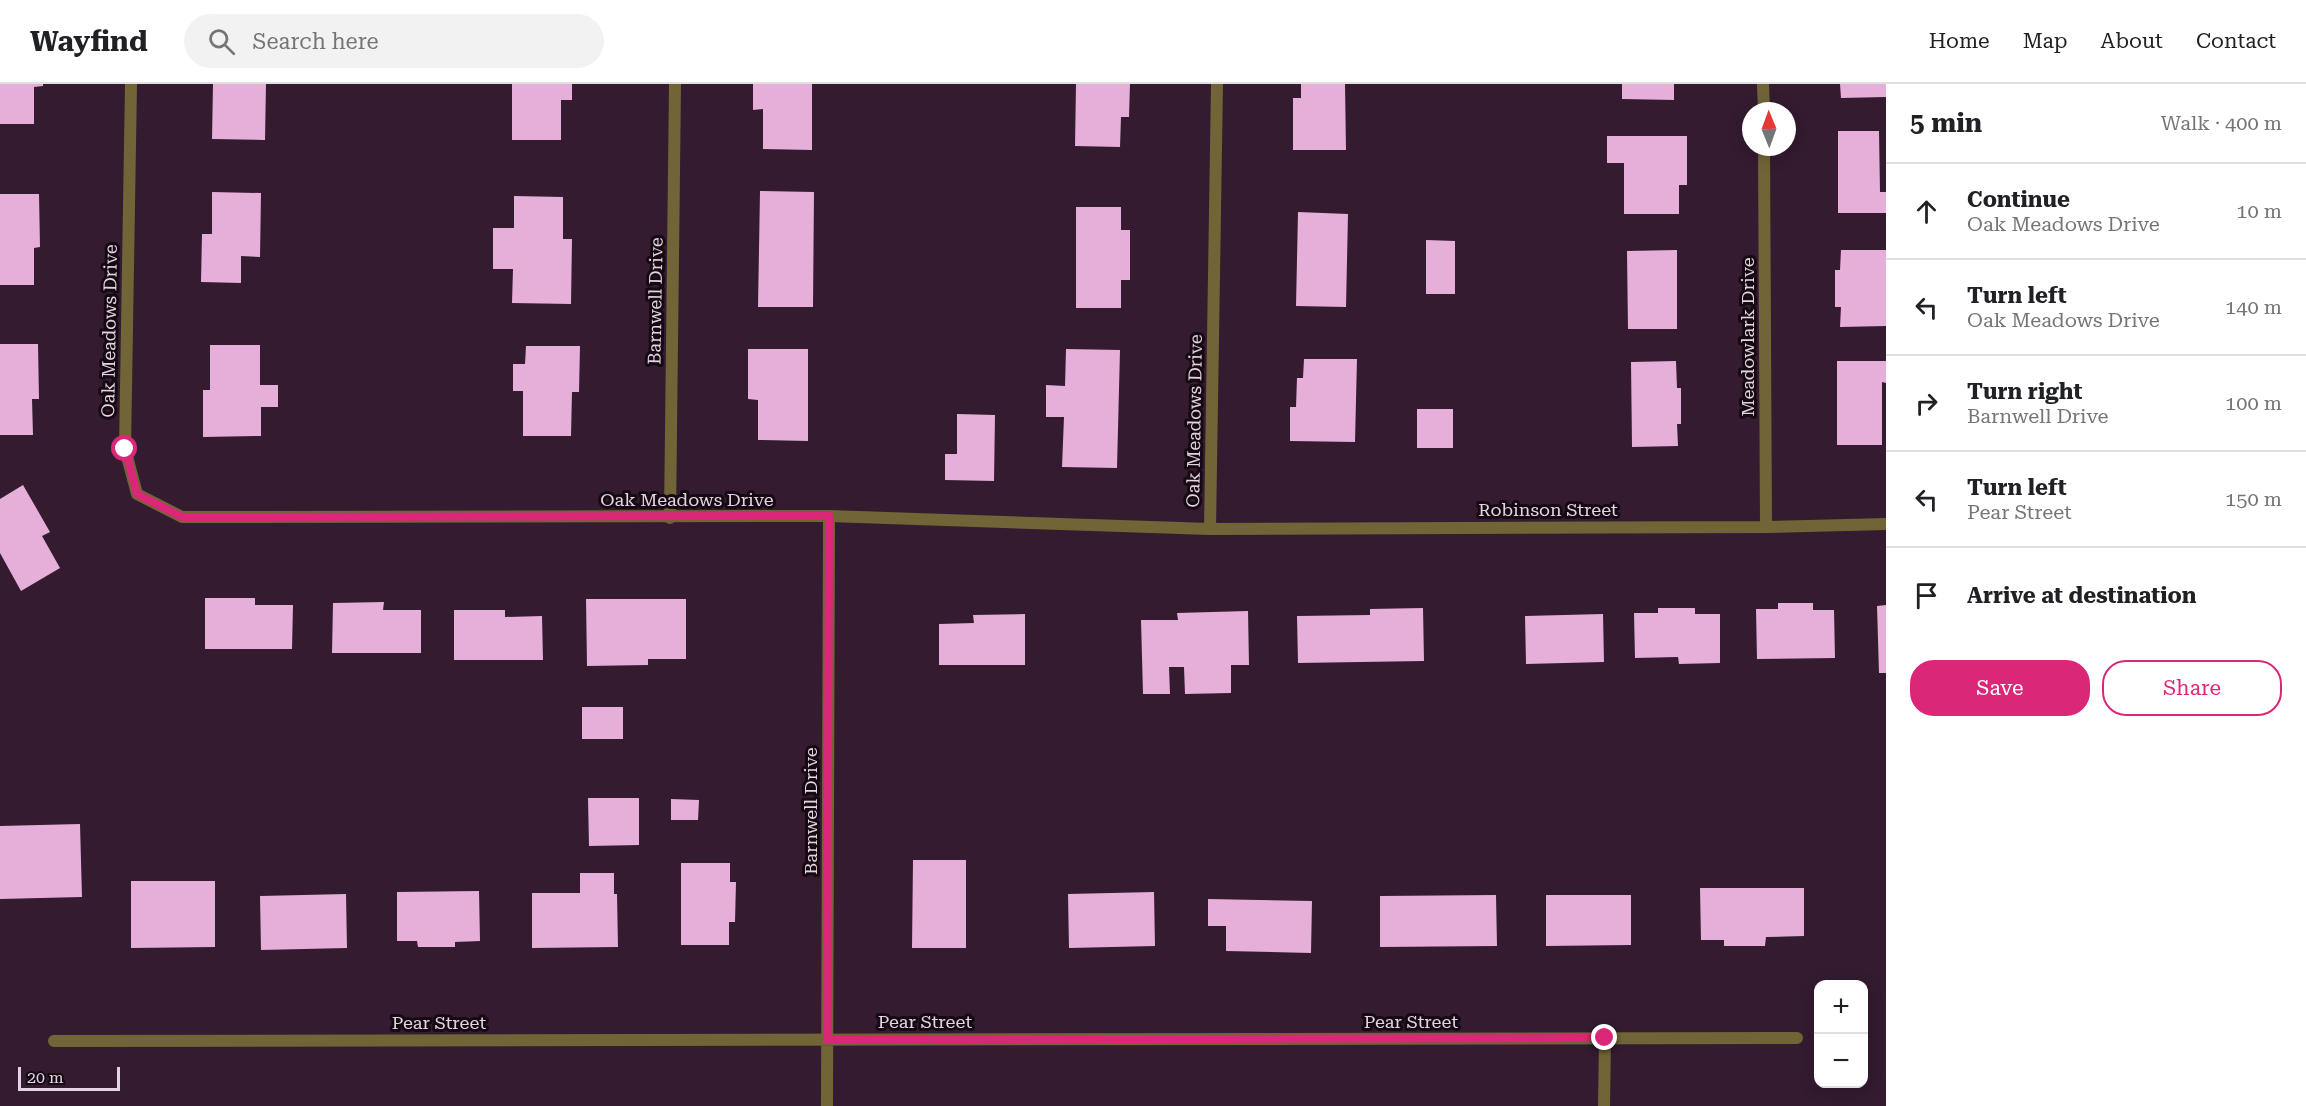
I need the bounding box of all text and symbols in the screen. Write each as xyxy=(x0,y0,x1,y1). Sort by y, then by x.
search box xyxy=(184,14,604,68)
text: Wayfind xyxy=(30,25,148,58)
icon: search xyxy=(205,25,238,58)
text: Search here xyxy=(253,29,379,54)
text: Home xyxy=(1929,29,1990,53)
text: Map xyxy=(2023,29,2068,53)
text: About xyxy=(2101,29,2163,53)
text: Contact xyxy=(2196,29,2276,53)
north arrow xyxy=(1742,102,1796,156)
text: 5 min xyxy=(1910,108,1982,138)
text: Walk · 400 m xyxy=(2161,111,2282,135)
text: Continue xyxy=(1967,187,2070,212)
icon: ahead xyxy=(1910,195,1943,228)
text: 10 m xyxy=(2236,199,2282,223)
text: Oak Meadows Drive xyxy=(1967,212,2160,236)
street label: Barnwell Drive xyxy=(643,237,667,365)
street label: Oak Meadows Drive xyxy=(97,244,121,418)
street label: Meadowlark Drive xyxy=(1737,257,1758,417)
text: Turn left xyxy=(1967,283,2067,308)
icon: left xyxy=(1910,291,1943,324)
text: 140 m xyxy=(2225,295,2282,319)
text: Oak Meadows Drive xyxy=(1967,308,2160,332)
street label: Oak Meadows Drive xyxy=(1182,334,1206,508)
text: Turn right xyxy=(1967,379,2082,404)
icon: right xyxy=(1910,387,1943,420)
text: 100 m xyxy=(2225,391,2282,415)
text: Barnwell Drive xyxy=(1967,404,2109,428)
route start xyxy=(111,435,137,461)
text: Turn left xyxy=(1967,475,2067,500)
icon: left xyxy=(1910,483,1943,516)
text: 150 m xyxy=(2225,487,2282,511)
street label: Oak Meadows Drive xyxy=(600,489,774,510)
street label: Robinson Street xyxy=(1478,499,1618,520)
text: Pear Street xyxy=(1967,500,2072,524)
icon: arrive xyxy=(1910,579,1943,612)
text: Arrive at destination xyxy=(1967,583,2196,608)
button: Save xyxy=(1910,660,2090,716)
button: Share xyxy=(2102,660,2282,716)
street label: Barnwell Drive xyxy=(800,747,821,875)
map controls xyxy=(1814,980,1868,1088)
button: + xyxy=(1814,980,1868,1034)
street label: Pear Street xyxy=(878,1011,972,1032)
street label: Pear Street xyxy=(1364,1011,1458,1032)
street label: Pear Street xyxy=(392,1012,486,1033)
route end xyxy=(1591,1024,1617,1050)
button: − xyxy=(1814,1034,1868,1088)
scale bar xyxy=(18,1064,120,1092)
text: 20 m xyxy=(27,1068,64,1087)

